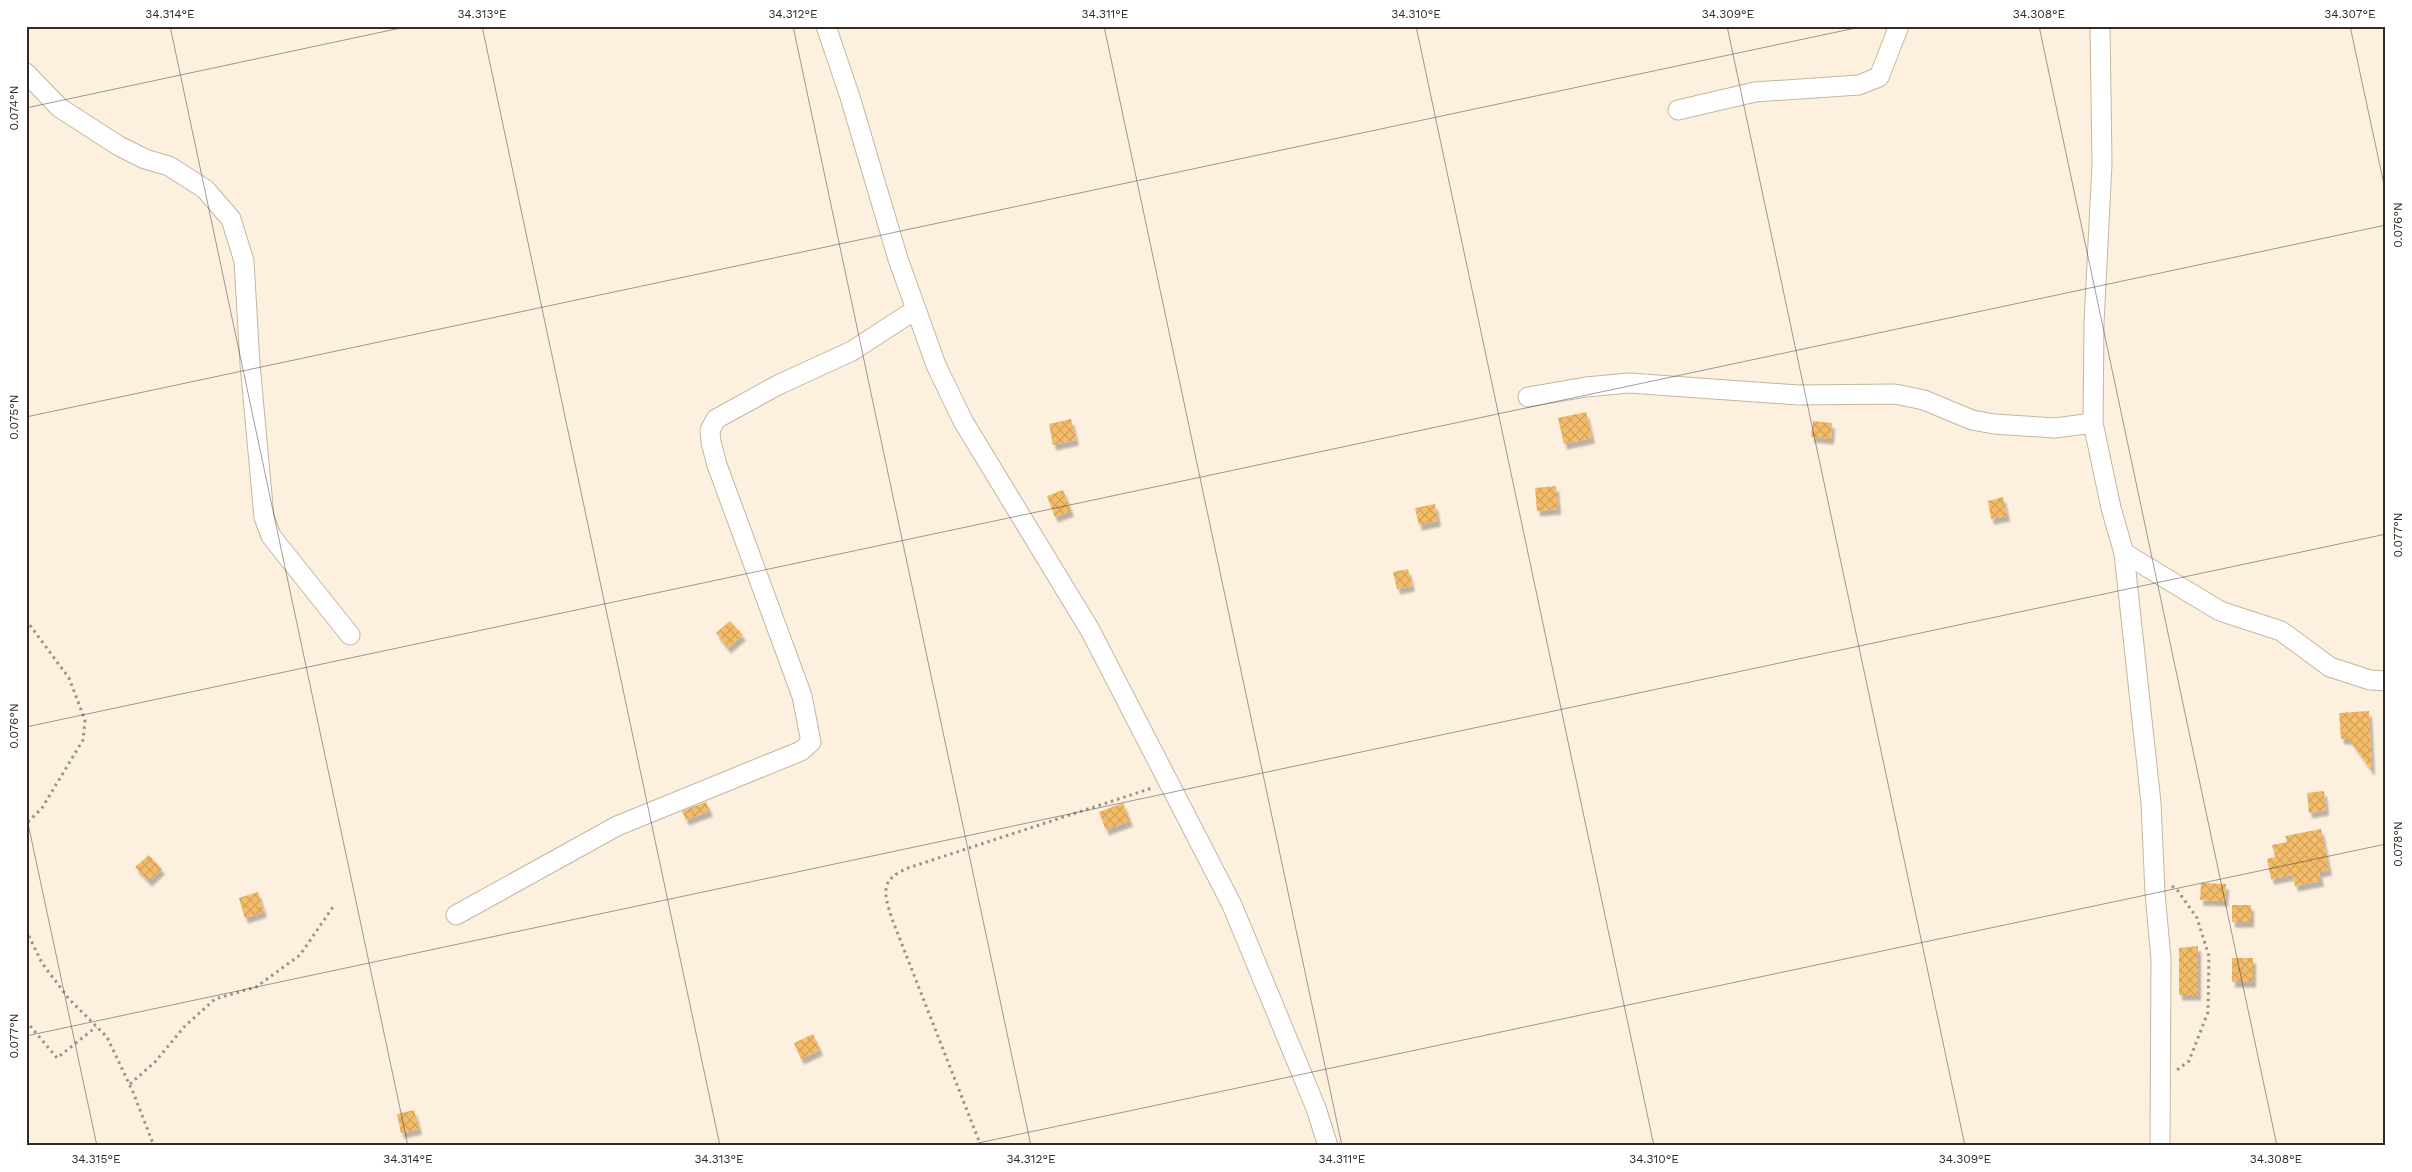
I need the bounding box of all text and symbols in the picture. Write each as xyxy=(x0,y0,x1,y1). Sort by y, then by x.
text: 34.314°E xyxy=(145,7,195,21)
text: 34.313°E xyxy=(457,7,507,21)
text: 34.312°E xyxy=(768,7,818,21)
text: 34.311°E xyxy=(1082,7,1129,21)
text: 34.310°E xyxy=(1391,7,1441,21)
text: 34.309°E xyxy=(1702,7,1755,21)
text: 34.308°E xyxy=(2013,7,2066,21)
text: 34.307°E xyxy=(2324,7,2376,21)
text: 0.074°N xyxy=(7,86,21,130)
text: 0.076°N xyxy=(2391,202,2405,248)
text: 0.075°N xyxy=(7,394,21,440)
text: 0.077°N xyxy=(2391,512,2405,558)
text: 0.076°N xyxy=(7,703,21,749)
text: 0.078°N xyxy=(2391,821,2405,867)
text: 0.077°N xyxy=(7,1013,21,1059)
text: 34.315°E xyxy=(71,1152,121,1166)
text: 34.314°E xyxy=(383,1152,433,1166)
text: 34.313°E xyxy=(694,1152,744,1166)
text: 34.312°E xyxy=(1006,1152,1056,1166)
text: 34.311°E xyxy=(1319,1152,1366,1166)
text: 34.310°E xyxy=(1629,1152,1679,1166)
text: 34.309°E xyxy=(1939,1152,1992,1166)
text: 34.308°E xyxy=(2250,1152,2303,1166)

